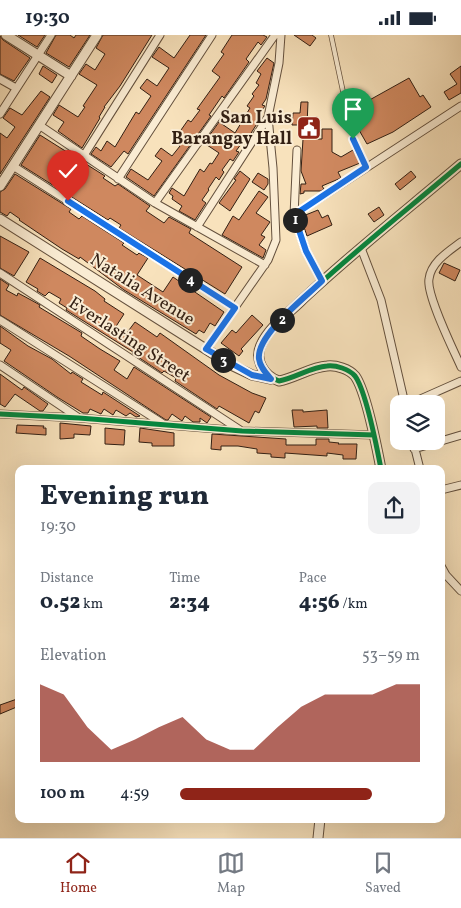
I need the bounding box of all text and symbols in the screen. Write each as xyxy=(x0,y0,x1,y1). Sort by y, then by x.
text: 19:30 xyxy=(25,5,70,31)
pin xyxy=(332,88,374,139)
icon: arrive xyxy=(339,95,367,123)
place label: San Luis Barangay Hall xyxy=(171,106,292,152)
public building icon: San Luis Barangay Hall xyxy=(296,115,322,141)
pin xyxy=(47,150,89,201)
icon: check xyxy=(54,157,82,185)
pin: 1 xyxy=(282,207,308,233)
text: 1 xyxy=(293,211,298,230)
street label: Natalia Avenue xyxy=(85,248,199,332)
pin: 4 xyxy=(178,267,202,293)
text: 4 xyxy=(186,271,195,290)
street label: Everlasting Street xyxy=(63,291,195,389)
pin: 2 xyxy=(270,307,294,333)
text: 2 xyxy=(279,311,286,330)
pin: 3 xyxy=(210,347,236,373)
text: 3 xyxy=(220,351,227,370)
map controls xyxy=(390,395,445,450)
button: layers xyxy=(390,395,445,450)
text: Evening run xyxy=(40,477,209,516)
button: share xyxy=(368,482,420,534)
text: 19:30 xyxy=(40,516,76,538)
text: Distance xyxy=(40,569,94,588)
text: Time xyxy=(169,569,200,588)
text: Pace xyxy=(299,569,327,588)
text: 0.52 xyxy=(40,588,80,617)
text: 2:34 xyxy=(169,588,210,617)
text: 4:56 xyxy=(299,588,340,617)
text: km xyxy=(80,595,103,614)
text: /km xyxy=(340,595,368,614)
text: Elevation xyxy=(40,645,107,667)
text: 53–59 m xyxy=(362,645,420,667)
text: 100 m xyxy=(40,783,85,805)
text: 4:59 xyxy=(120,783,149,805)
tab: Home xyxy=(60,849,97,898)
tab: Map xyxy=(217,849,245,898)
tab: Saved xyxy=(365,849,401,898)

